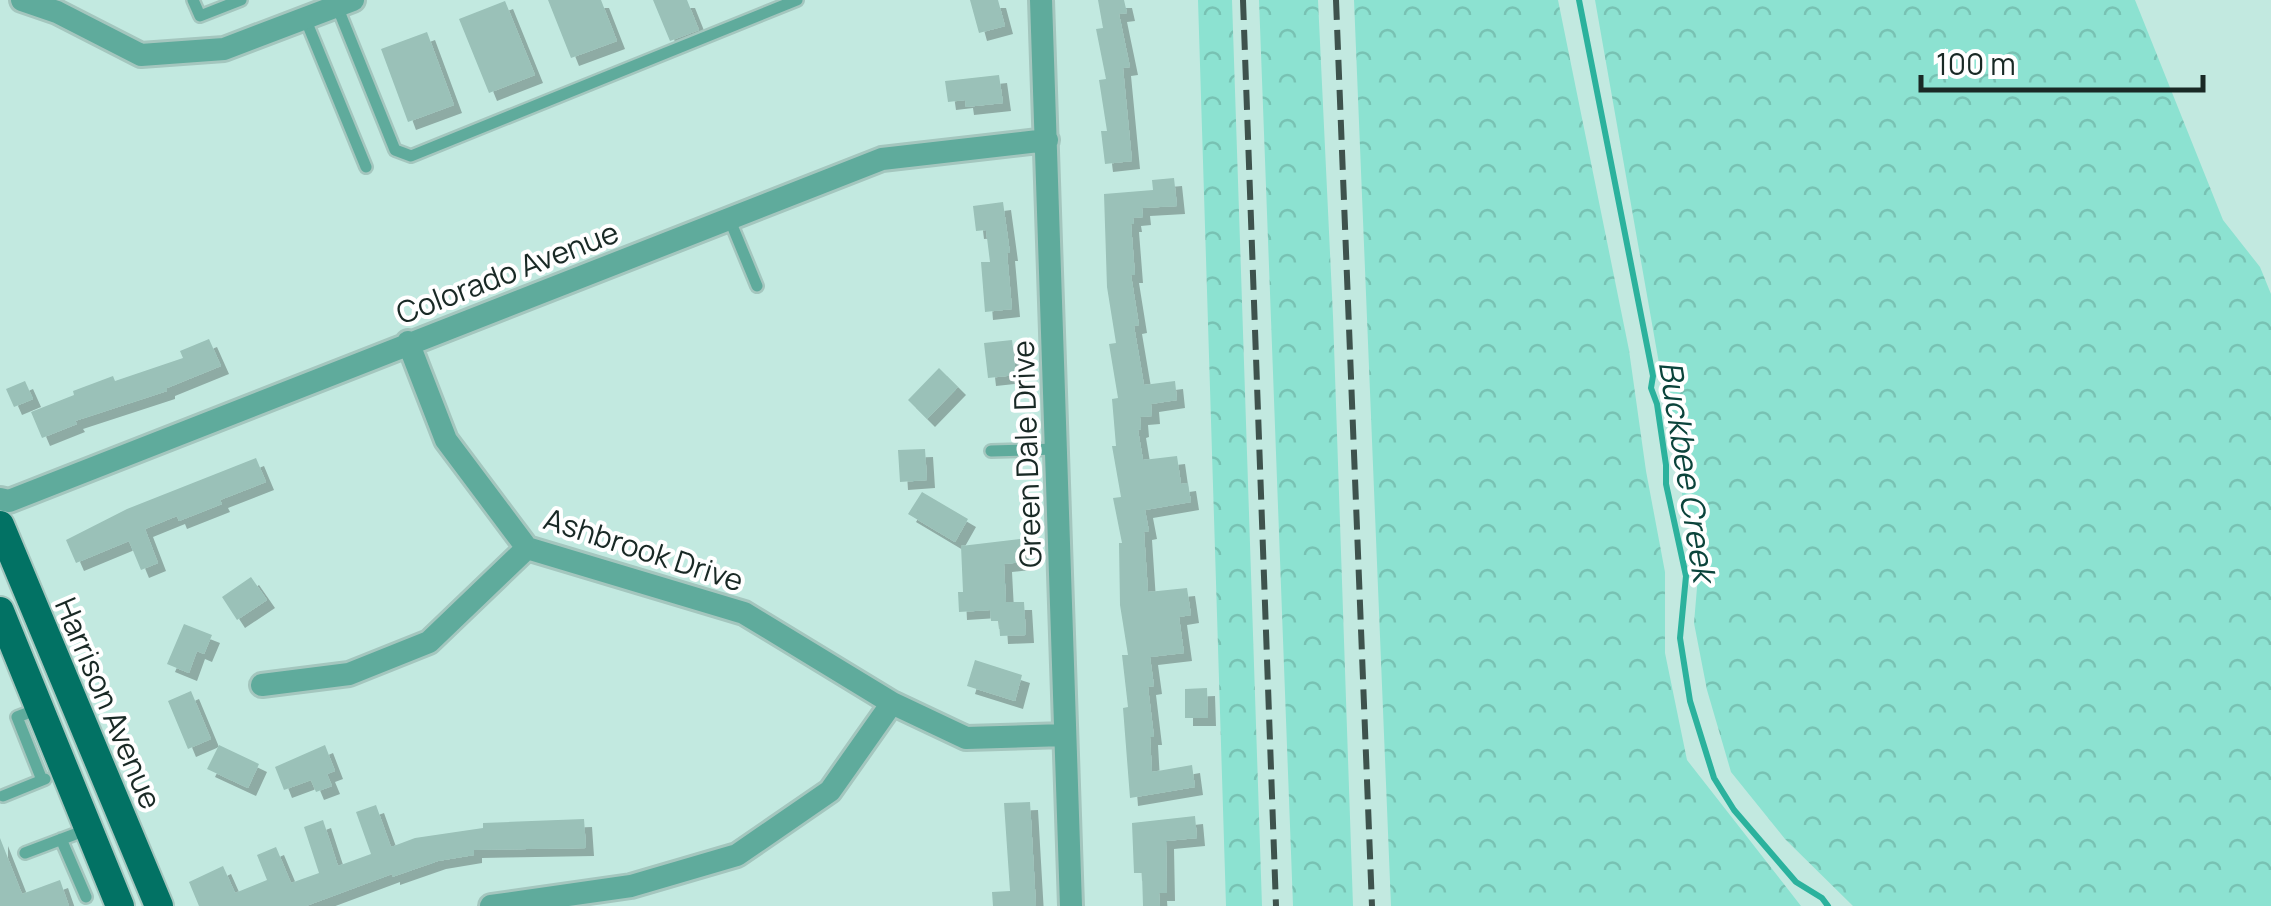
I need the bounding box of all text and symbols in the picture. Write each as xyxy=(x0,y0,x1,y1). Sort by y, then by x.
scale bar xyxy=(1921,30,2204,92)
text: 100 m xyxy=(1936,43,2016,84)
street label: Colorado Avenue xyxy=(390,211,624,333)
street label: Green Dale Drive xyxy=(1002,340,1050,568)
water label: Buckbee Creek xyxy=(1649,358,1728,588)
street label: Ashbrook Drive xyxy=(539,497,749,601)
street label: Harrison Avenue xyxy=(46,591,172,815)

